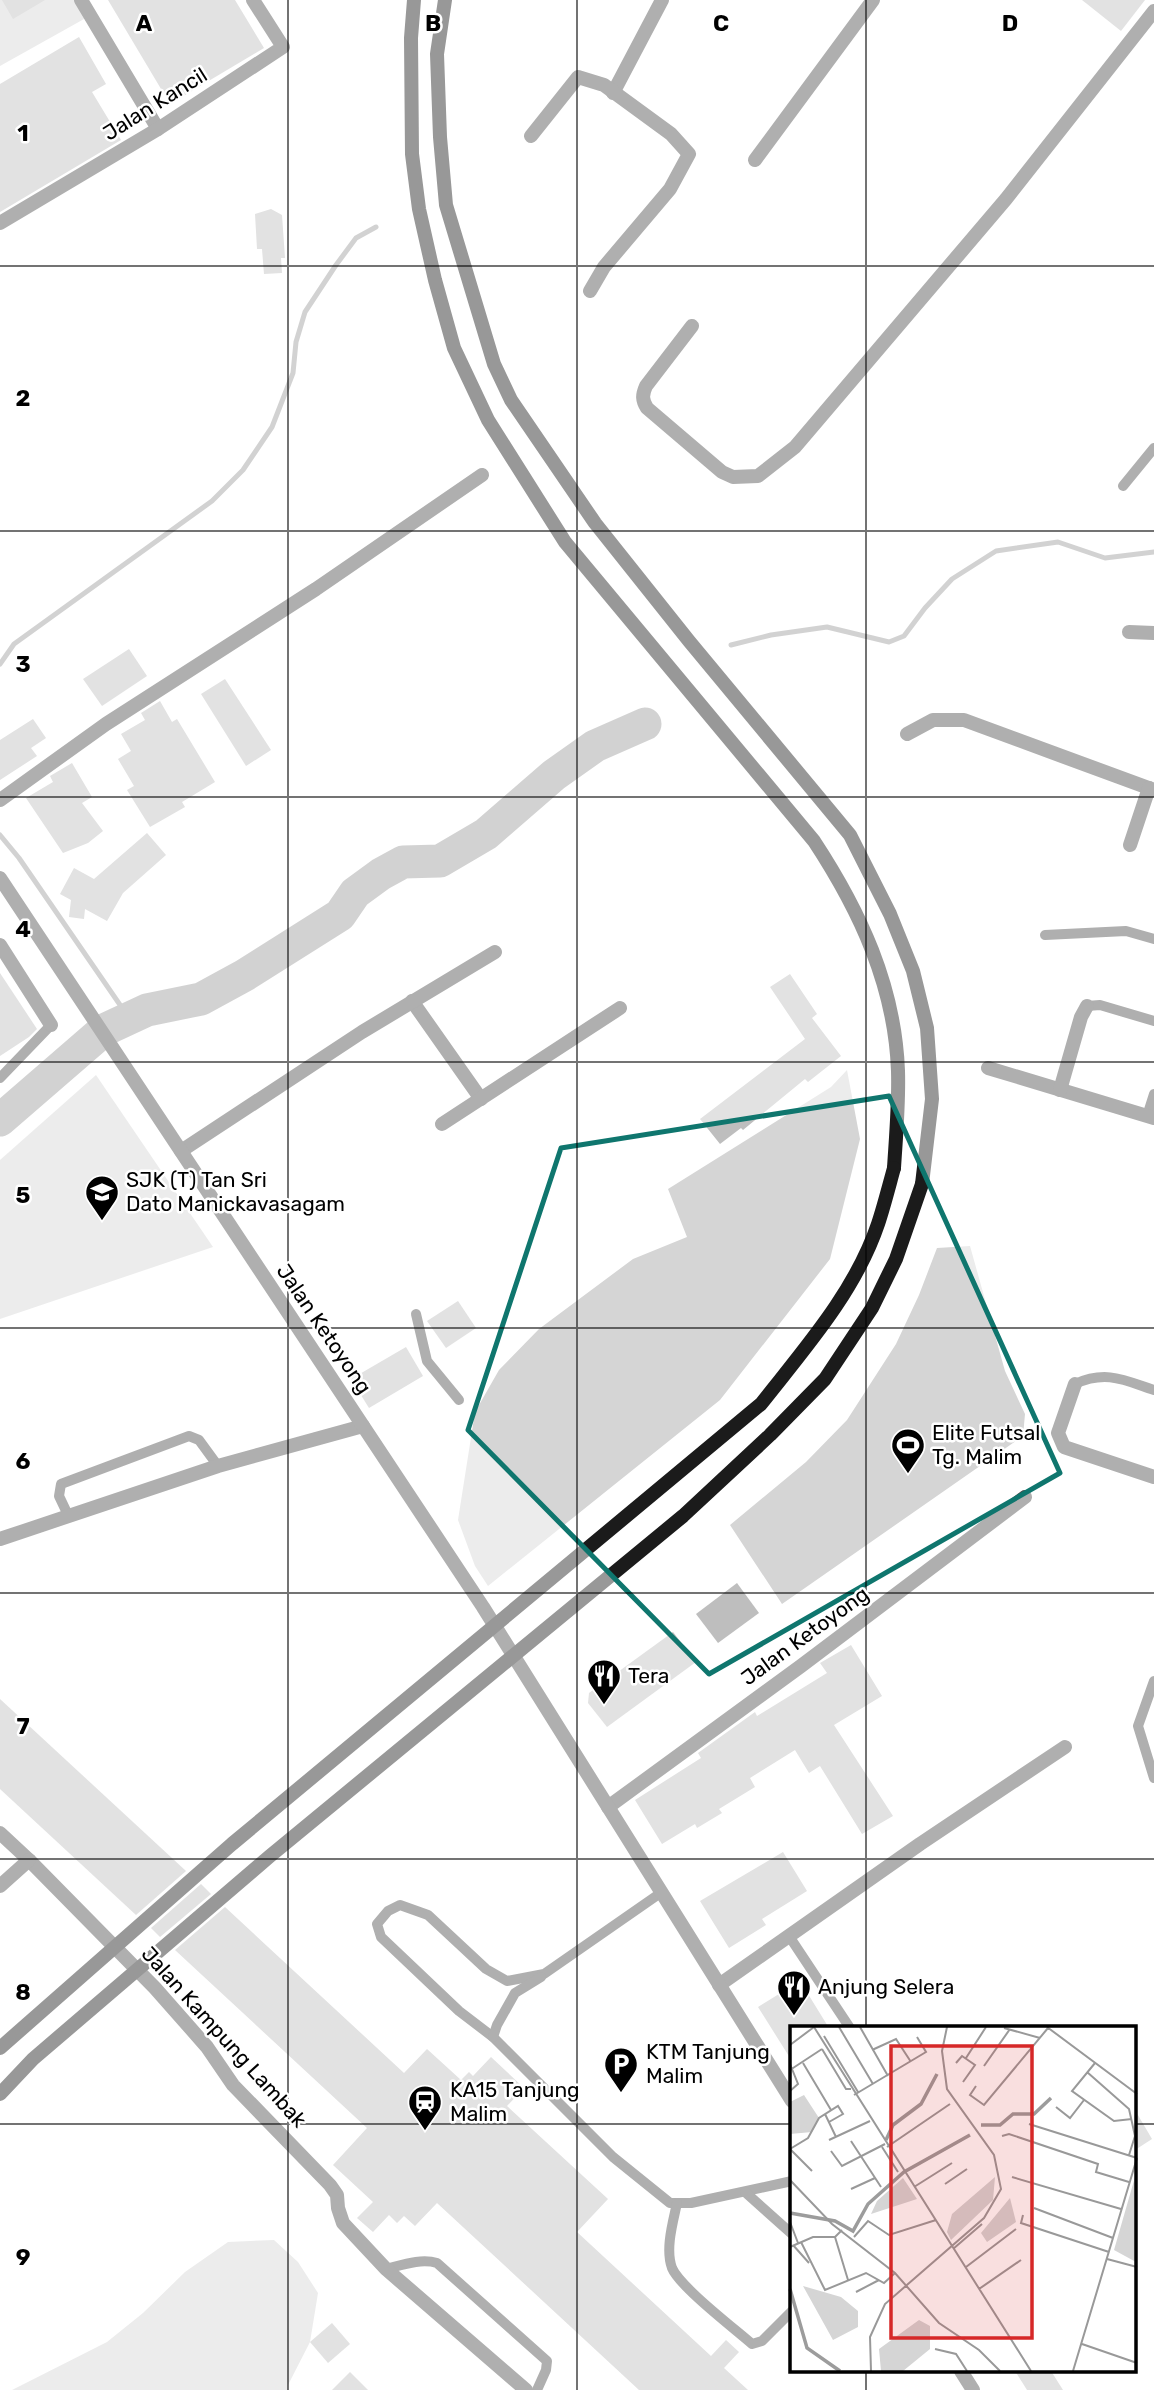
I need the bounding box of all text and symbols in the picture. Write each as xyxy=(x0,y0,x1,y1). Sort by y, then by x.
text: A xyxy=(136,9,153,37)
text: B xyxy=(425,9,441,37)
text: C xyxy=(713,9,729,37)
text: D xyxy=(1002,9,1018,37)
street label: Jalan Kancil xyxy=(98,62,211,145)
text: 1 xyxy=(17,119,29,147)
text: 2 xyxy=(16,384,30,412)
text: 3 xyxy=(15,650,31,678)
text: 4 xyxy=(15,915,31,943)
place label: SJK (T) Tan Sri Dato Manickavasagam xyxy=(126,1167,345,1216)
school or university icon: SJK (T) Tan Sri Dato Manickavasagam xyxy=(83,1173,121,1222)
text: 5 xyxy=(16,1181,31,1209)
street label: Jalan Ketoyong xyxy=(272,1259,377,1398)
place label: Elite Futsal Tg. Malim xyxy=(932,1420,1040,1469)
sports icon: Elite Futsal Tg. Malim xyxy=(889,1426,927,1475)
text: 6 xyxy=(16,1447,31,1475)
street label: Jalan Ketoyong xyxy=(736,1581,873,1690)
restaurant icon: Tera xyxy=(585,1657,623,1706)
place label: Tera xyxy=(628,1663,669,1688)
text: 7 xyxy=(16,1712,30,1740)
street label: Jalan Kampung Lambak xyxy=(137,1941,312,2132)
restaurant icon: Anjung Selera xyxy=(775,1968,813,2017)
place label: Anjung Selera xyxy=(818,1974,954,1999)
text: 8 xyxy=(15,1978,31,2006)
inset map xyxy=(790,2026,1136,2372)
place label: KTM Tanjung Malim xyxy=(646,2039,770,2088)
parking icon: KTM Tanjung Malim xyxy=(602,2045,640,2094)
place label: KA15 Tanjung Malim xyxy=(450,2077,580,2126)
station icon: KA15 Tanjung Malim xyxy=(406,2083,444,2132)
text: 9 xyxy=(16,2243,30,2271)

